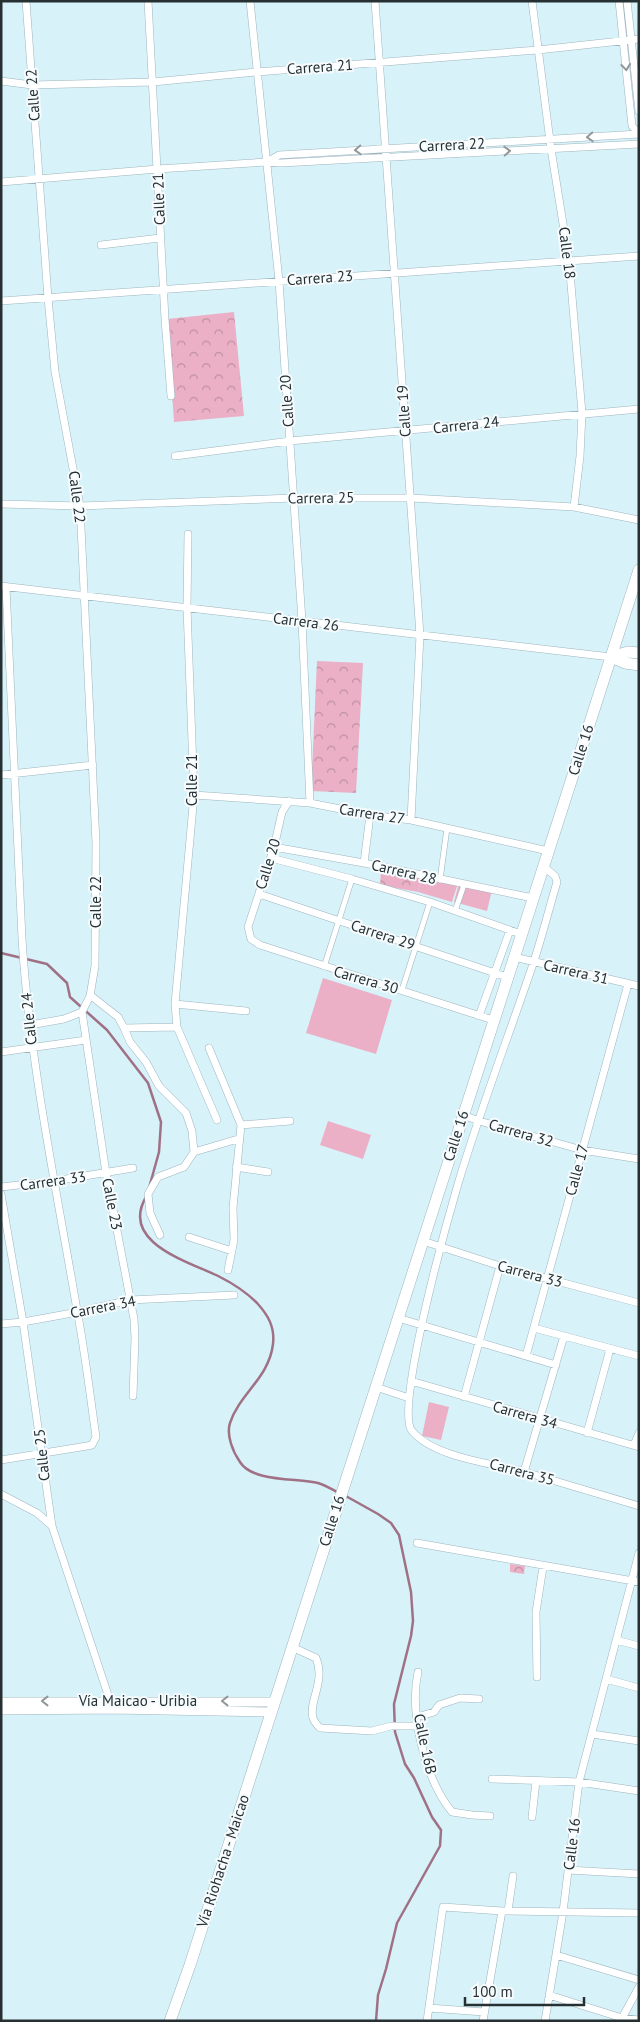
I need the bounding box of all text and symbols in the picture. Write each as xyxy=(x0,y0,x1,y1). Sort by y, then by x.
street label: Carrera 21 xyxy=(286,55,354,78)
one-way arrow xyxy=(620,63,631,71)
street label: Calle 22 xyxy=(21,68,44,122)
one-way arrow xyxy=(586,131,594,142)
street label: Carrera 22 xyxy=(418,133,486,156)
one-way arrow xyxy=(354,144,362,155)
one-way arrow xyxy=(503,146,511,157)
street label: Calle 21 xyxy=(148,172,169,226)
street label: Calle 18 xyxy=(555,226,580,280)
street label: Carrera 23 xyxy=(286,266,354,289)
street label: Calle 20 xyxy=(275,374,298,428)
street label: Calle 19 xyxy=(392,384,415,438)
street label: Carrera 24 xyxy=(432,412,500,437)
street label: Calle 22 xyxy=(65,470,90,524)
street label: Carrera 25 xyxy=(288,487,354,508)
street label: Carrera 26 xyxy=(272,608,340,635)
street label: Calle 16 xyxy=(563,722,598,778)
street label: Calle 21 xyxy=(182,754,201,806)
street label: Carrera 27 xyxy=(338,799,406,828)
street label: Calle 20 xyxy=(251,836,284,892)
street label: Carrera 28 xyxy=(370,855,439,888)
street label: Calle 22 xyxy=(86,876,105,928)
street label: Carrera 29 xyxy=(349,915,418,954)
street label: Carrera 31 xyxy=(542,955,611,988)
street label: Carrera 30 xyxy=(332,961,401,998)
street label: Calle 24 xyxy=(16,992,41,1046)
street label: Calle 16 xyxy=(438,1108,473,1164)
street label: Carrera 32 xyxy=(487,1114,556,1151)
street label: Calle 17 xyxy=(561,1142,592,1198)
street label: Carrera 33 xyxy=(19,1166,87,1195)
street label: Calle 23 xyxy=(98,1176,127,1231)
street label: Carrera 33 xyxy=(496,1256,565,1291)
street label: Carrera 34 xyxy=(68,1291,137,1322)
street label: Carrera 34 xyxy=(491,1396,560,1433)
street label: Calle 25 xyxy=(29,1428,54,1482)
street label: Carrera 35 xyxy=(488,1454,557,1489)
street label: Calle 16 xyxy=(314,1493,349,1549)
street label: Vía Maicao - Uribia xyxy=(78,1691,197,1710)
one-way arrow xyxy=(41,1696,49,1706)
one-way arrow xyxy=(221,1696,229,1707)
street label: Calle 16B xyxy=(410,1712,441,1776)
street label: Vía Riohacha - Maicao xyxy=(192,1792,253,1931)
street label: Calle 16 xyxy=(559,1817,584,1871)
scale bar xyxy=(465,1974,584,2006)
text: 100 m xyxy=(472,1982,513,2001)

